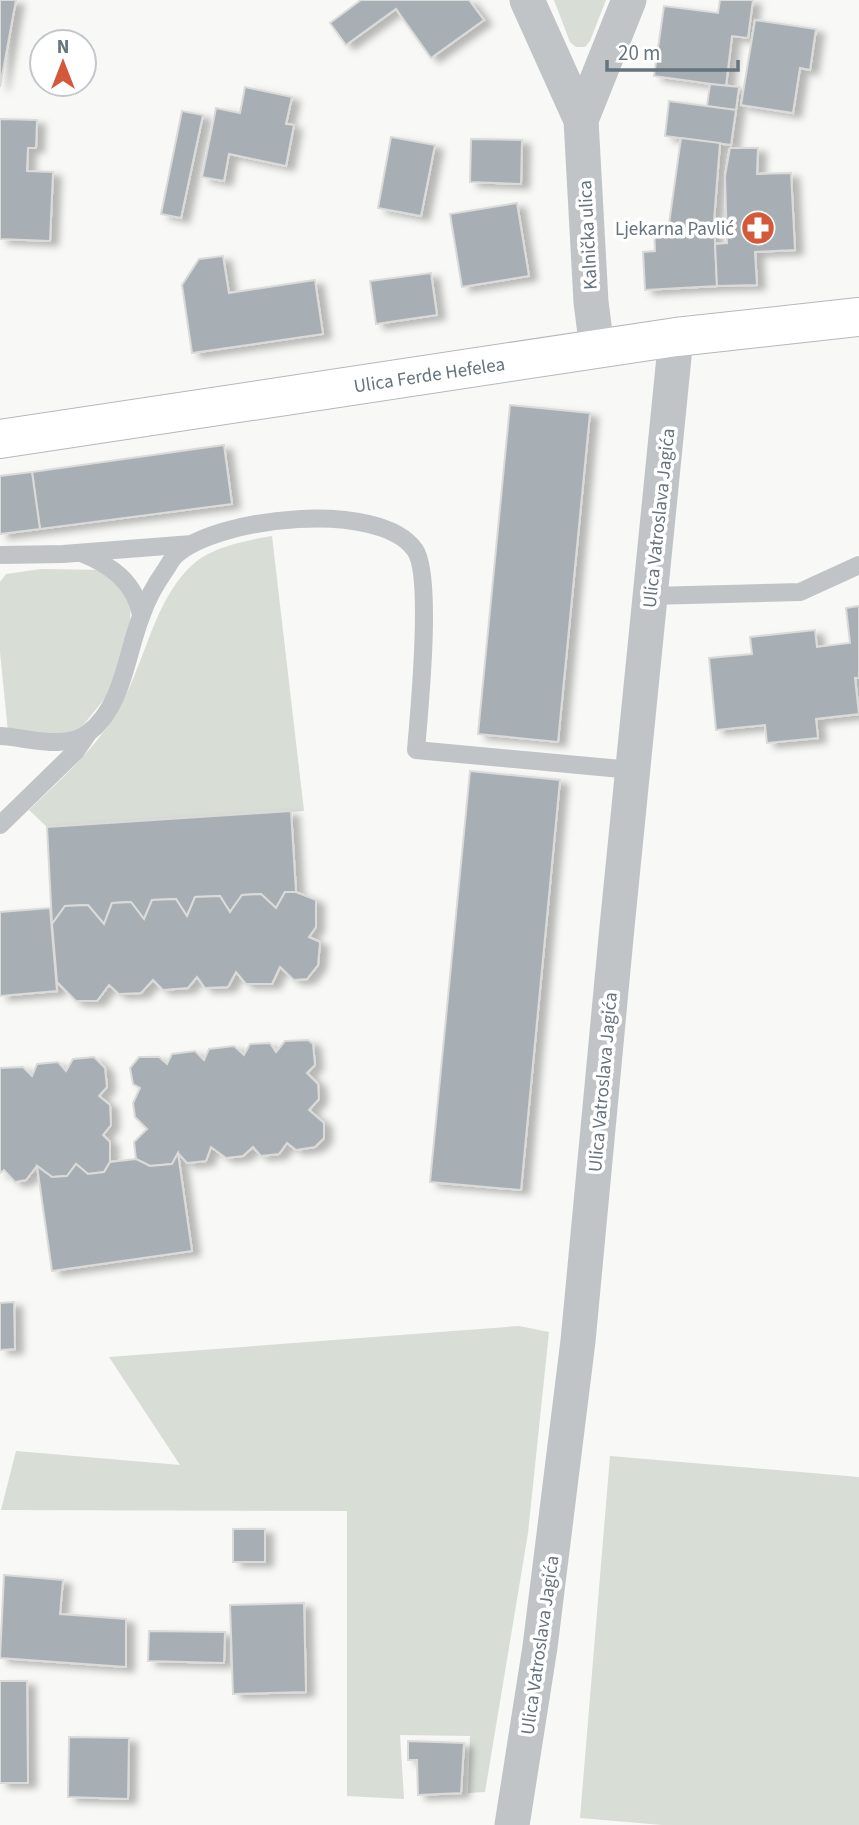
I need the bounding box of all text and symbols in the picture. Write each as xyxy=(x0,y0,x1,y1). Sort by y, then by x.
north arrow xyxy=(28,28,98,98)
scale bar xyxy=(607,28,738,72)
text: N xyxy=(57,34,69,61)
text: 20 m xyxy=(618,38,660,68)
street label: Kalnička ulica xyxy=(572,179,605,290)
pharmacy icon: Ljekarna Pavlić xyxy=(739,209,777,247)
place label: Ljekarna Pavlić xyxy=(615,216,734,243)
street label: Ulica Ferde Hefelea xyxy=(352,351,507,400)
street label: Ulica Vatroslava Jagića xyxy=(637,427,682,609)
street label: Ulica Vatroslava Jagića xyxy=(582,991,625,1173)
street label: Ulica Vatroslava Jagića xyxy=(515,1554,566,1737)

